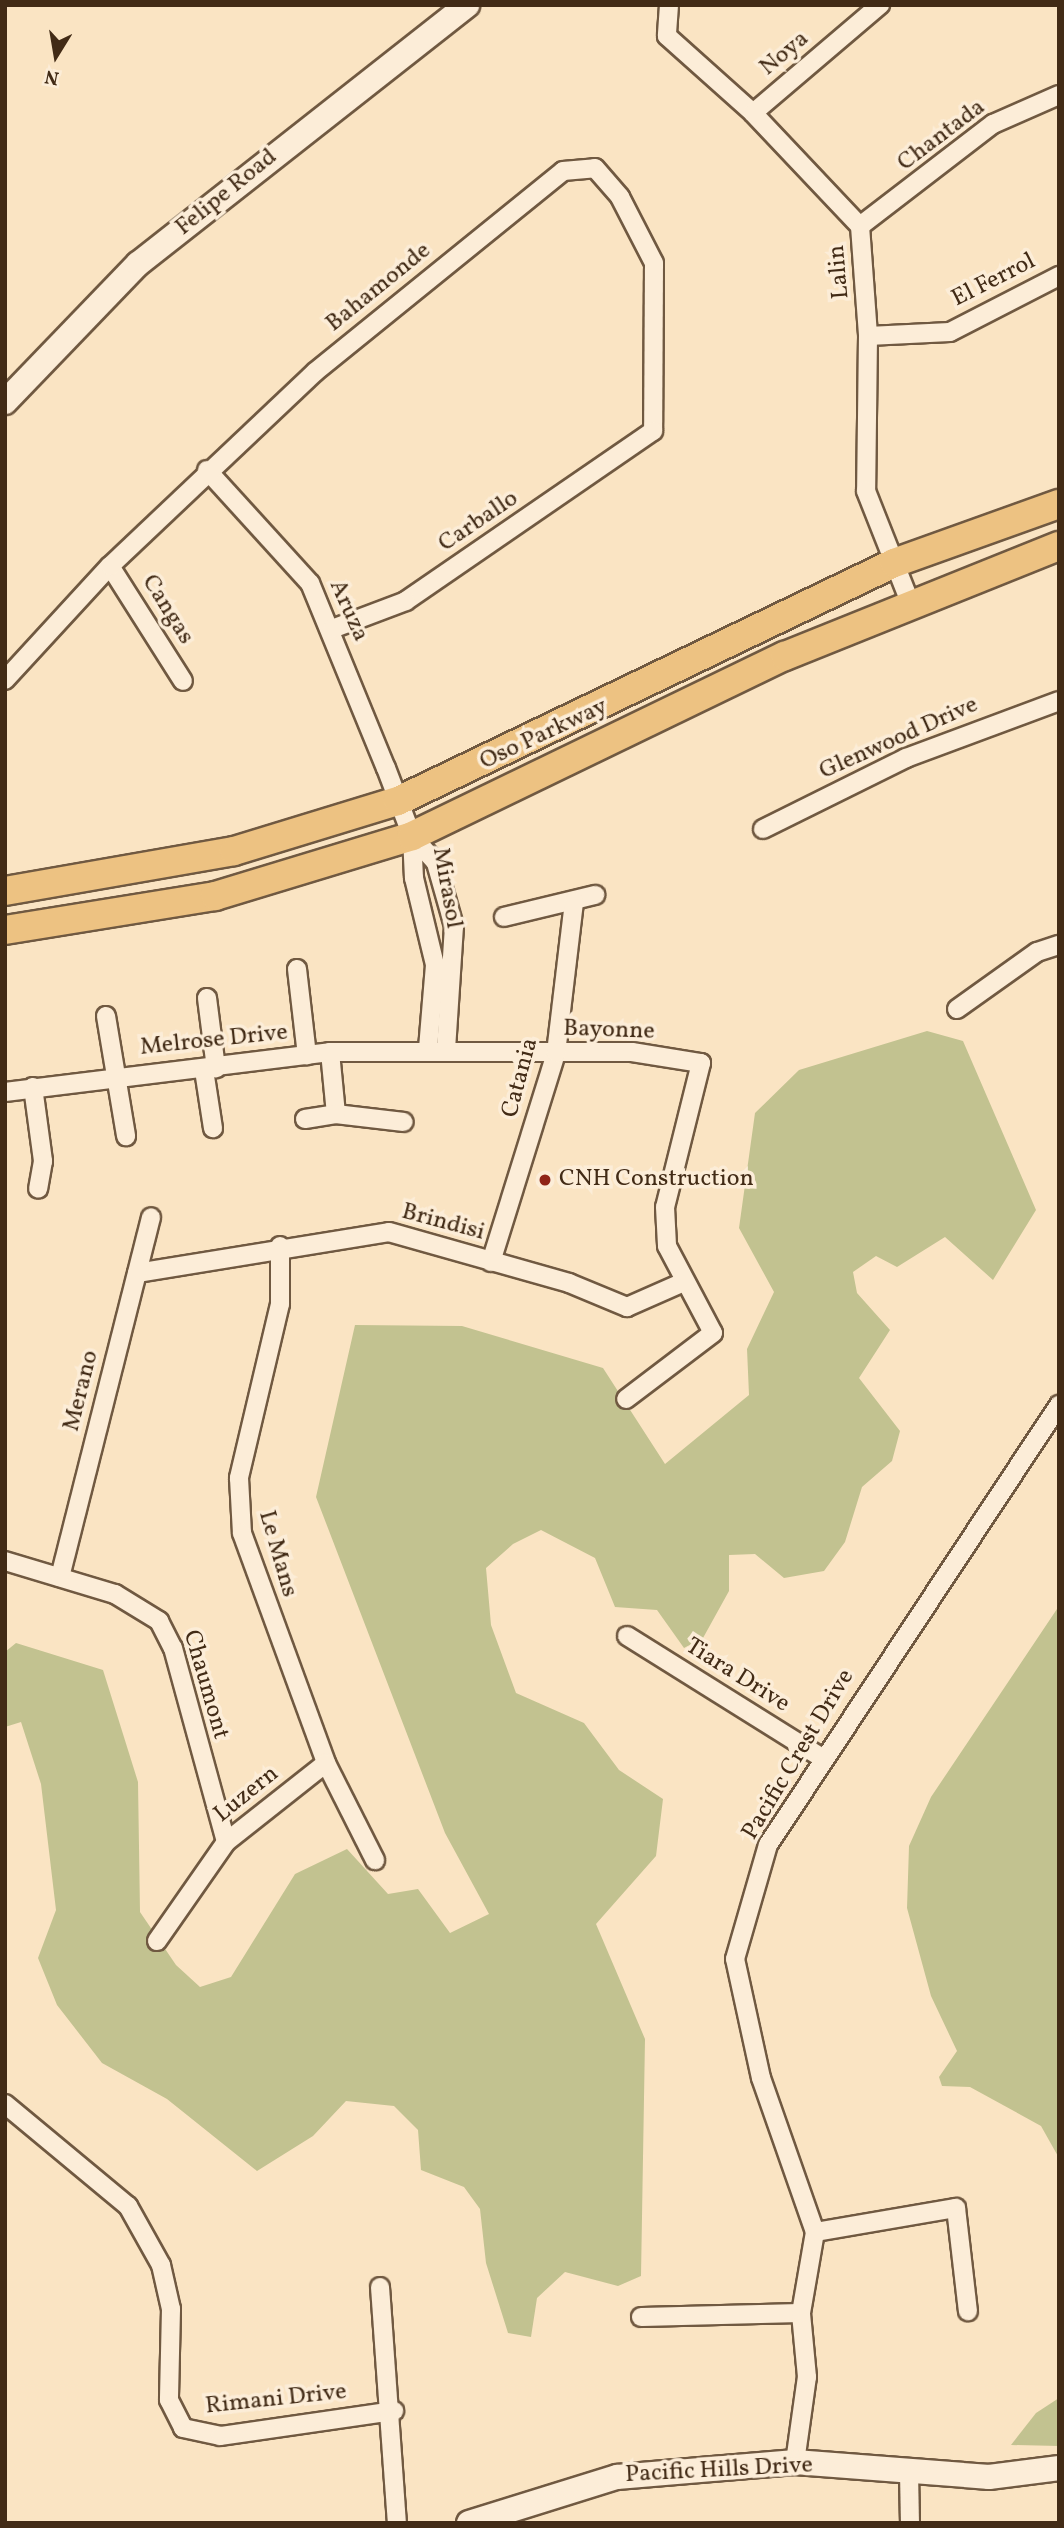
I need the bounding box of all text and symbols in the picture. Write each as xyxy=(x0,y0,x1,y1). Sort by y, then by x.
north arrow xyxy=(21,21,91,91)
street label: Noya xyxy=(755,25,815,83)
text: N xyxy=(43,63,61,91)
street label: Chantada xyxy=(893,94,991,178)
street label: Felipe Road xyxy=(170,143,284,243)
street label: Bahamonde xyxy=(321,237,437,339)
street label: Lalin xyxy=(823,244,857,300)
street label: El Ferrol xyxy=(947,248,1041,314)
street label: Carballo xyxy=(434,485,524,559)
street label: Cangas xyxy=(135,570,199,650)
street label: Aruza xyxy=(322,576,374,646)
street label: Glenwood Drive xyxy=(815,691,983,787)
street label: Oso Parkway xyxy=(476,693,612,777)
street label: Mirasol xyxy=(425,845,467,931)
street label: Bayonne xyxy=(563,1015,655,1047)
street label: Melrose Drive xyxy=(139,1019,289,1063)
street label: Catania xyxy=(497,1035,545,1121)
place label: CNH Construction xyxy=(559,1166,754,1194)
marker: CNH Construction xyxy=(537,1172,553,1188)
street label: Brindisi xyxy=(398,1198,488,1248)
street label: Merano xyxy=(58,1348,106,1434)
street label: Le Mans xyxy=(251,1507,303,1601)
street label: Chaumont xyxy=(176,1627,234,1743)
street label: Tiara Drive xyxy=(680,1633,794,1719)
street label: Pacific Crest Drive xyxy=(737,1665,861,1845)
street label: Luzern xyxy=(209,1760,285,1830)
street label: Rimani Drive xyxy=(204,2378,348,2422)
street label: Pacific Hills Drive xyxy=(624,2452,814,2490)

